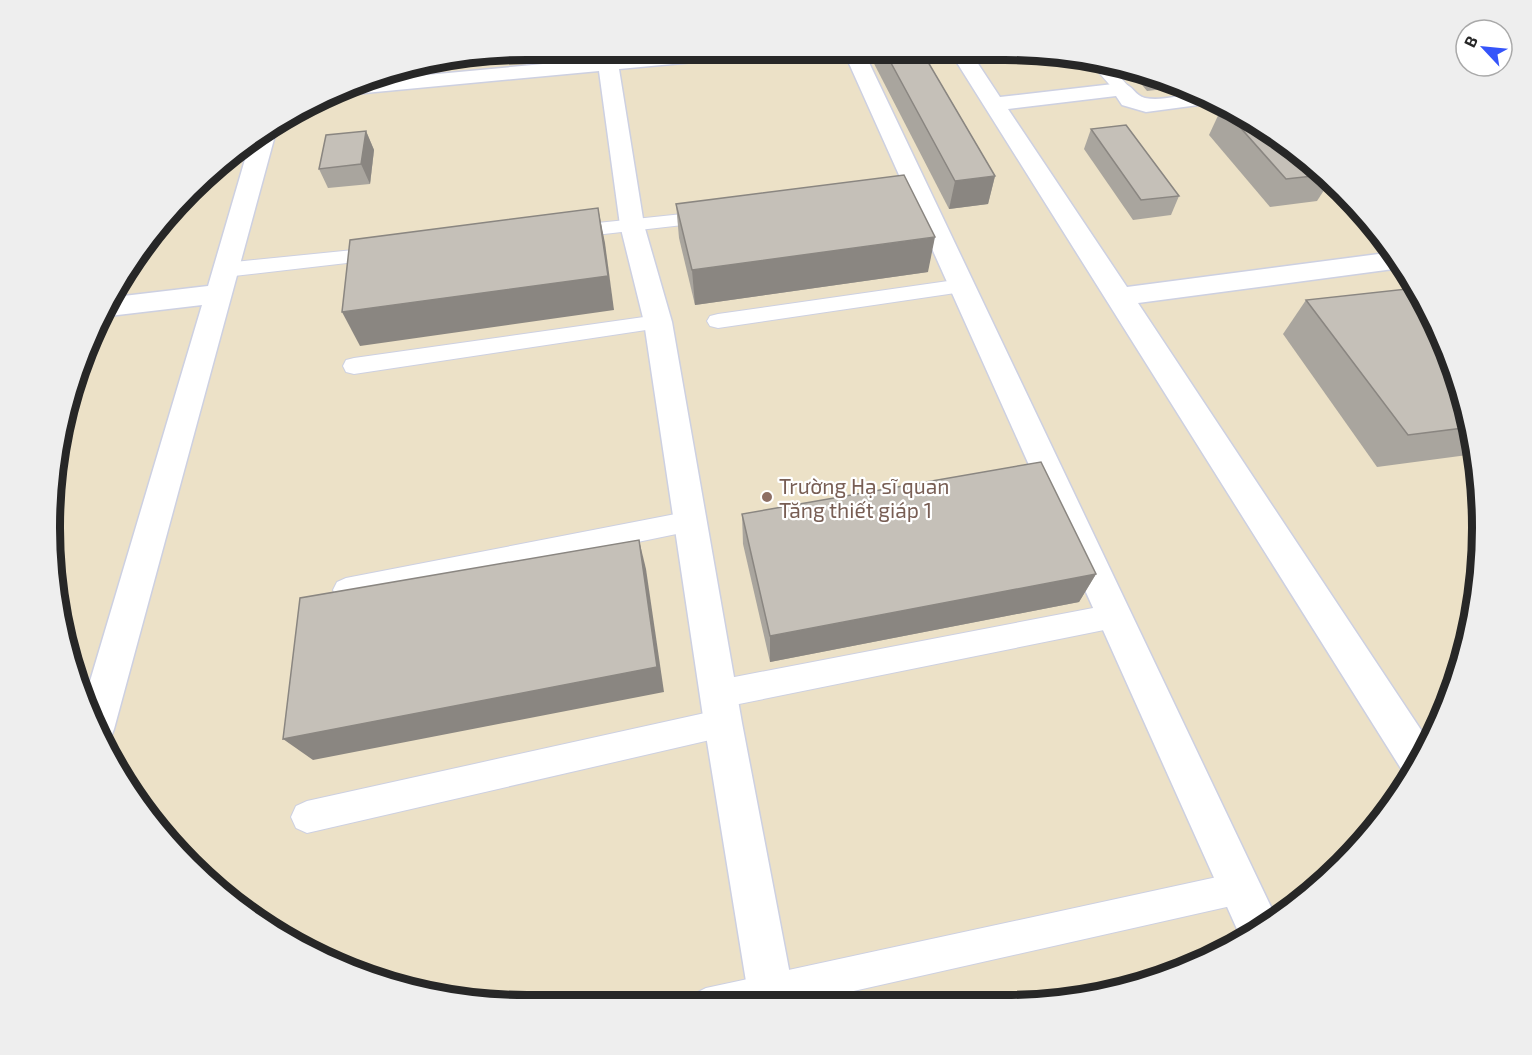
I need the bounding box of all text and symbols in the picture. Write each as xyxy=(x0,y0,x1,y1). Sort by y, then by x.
north arrow xyxy=(1454,18,1514,78)
text: B xyxy=(1459,32,1481,50)
place label: Trường Hạ sĩ quan Tăng thiết giáp 1 xyxy=(779,473,949,522)
marker: Trường Hạ sĩ quan Tăng thiết giáp 1 xyxy=(760,490,774,504)

